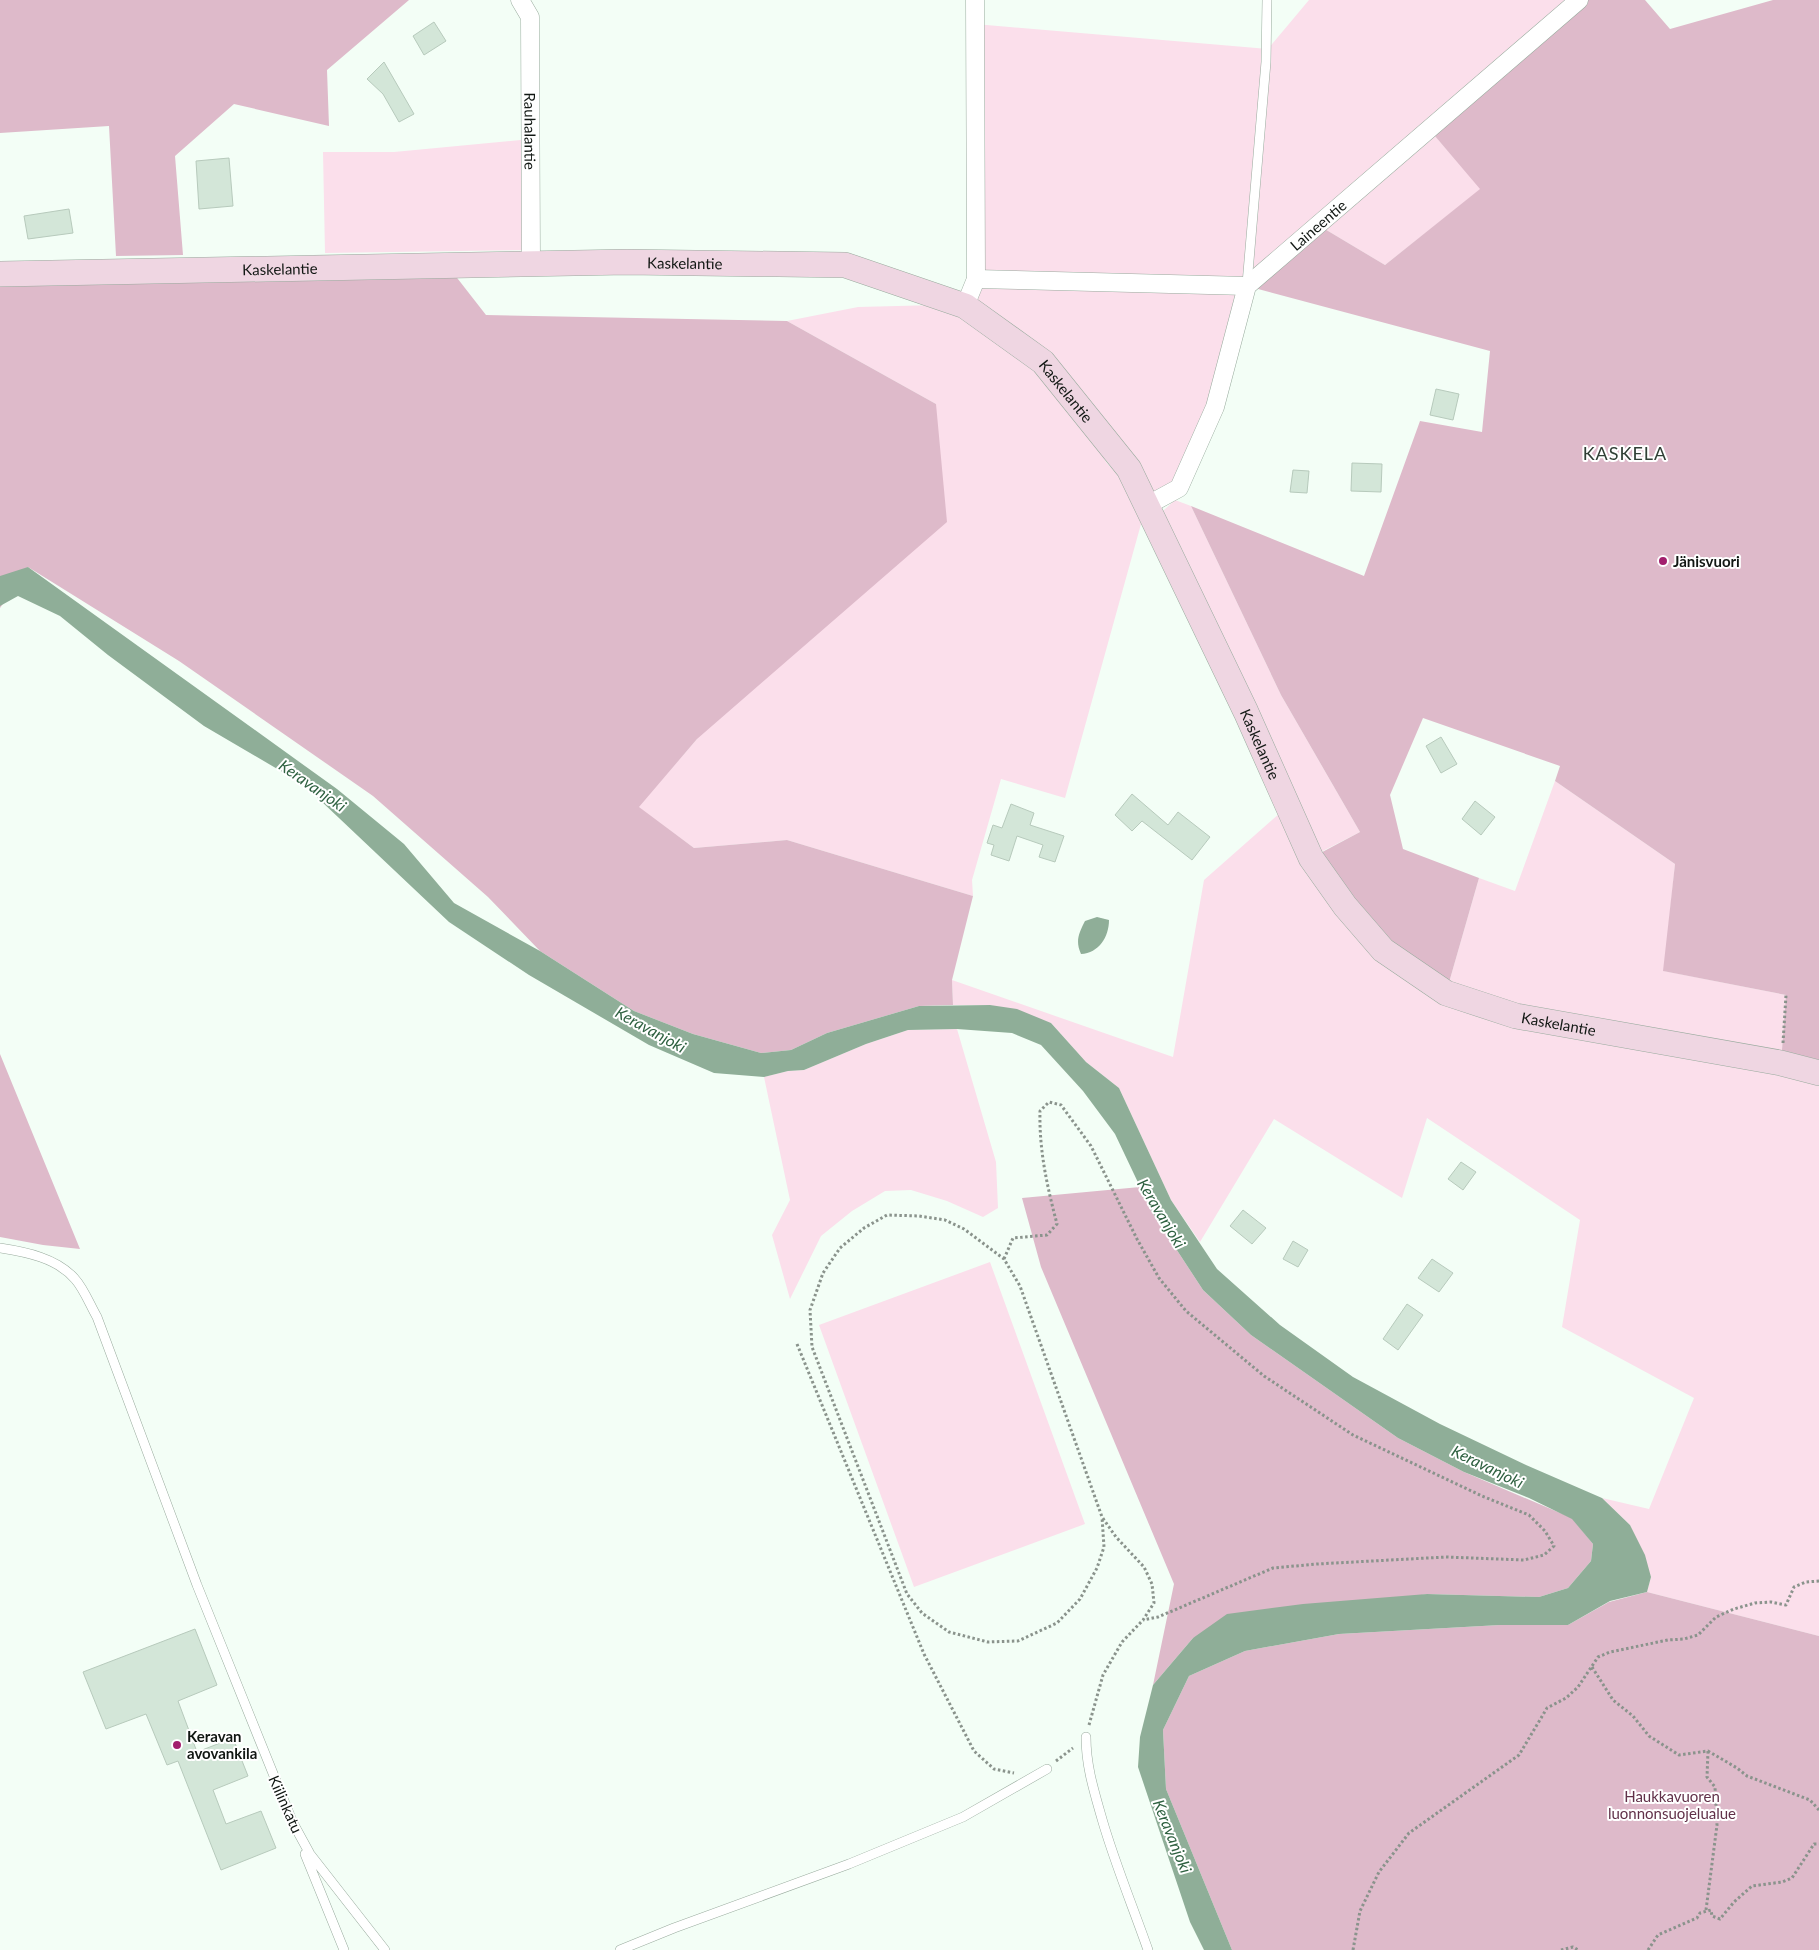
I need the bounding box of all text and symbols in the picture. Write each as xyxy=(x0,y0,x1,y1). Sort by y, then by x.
street label: Rauhalantie xyxy=(521,93,540,170)
street label: Laineentie xyxy=(1286,196,1350,254)
street label: Kaskelantie xyxy=(647,253,723,272)
street label: Kaskelantie xyxy=(242,259,318,278)
street label: Kaskelantie xyxy=(1036,356,1097,426)
district label: KASKELA xyxy=(1583,442,1667,464)
place label: Jänisvuori xyxy=(1673,552,1740,570)
marker: Jänisvuori xyxy=(1657,555,1669,567)
street label: Kaskelantie xyxy=(1237,706,1284,782)
water label: Keravanjoki xyxy=(276,755,350,815)
water label: Keravanjoki xyxy=(613,1002,690,1056)
street label: Kaskelantie xyxy=(1520,1008,1597,1039)
water label: Keravanjoki xyxy=(1134,1175,1190,1251)
water label: Keravanjoki xyxy=(1449,1440,1527,1492)
place label: Keravan avovankila xyxy=(187,1727,257,1762)
marker: Keravan avovankila xyxy=(171,1739,183,1751)
street label: Kiilinkatu xyxy=(265,1772,307,1836)
park label: Haukkavuoren luonnonsuojelualue xyxy=(1608,1787,1736,1822)
water label: Keravanjoki xyxy=(1150,1797,1196,1876)

